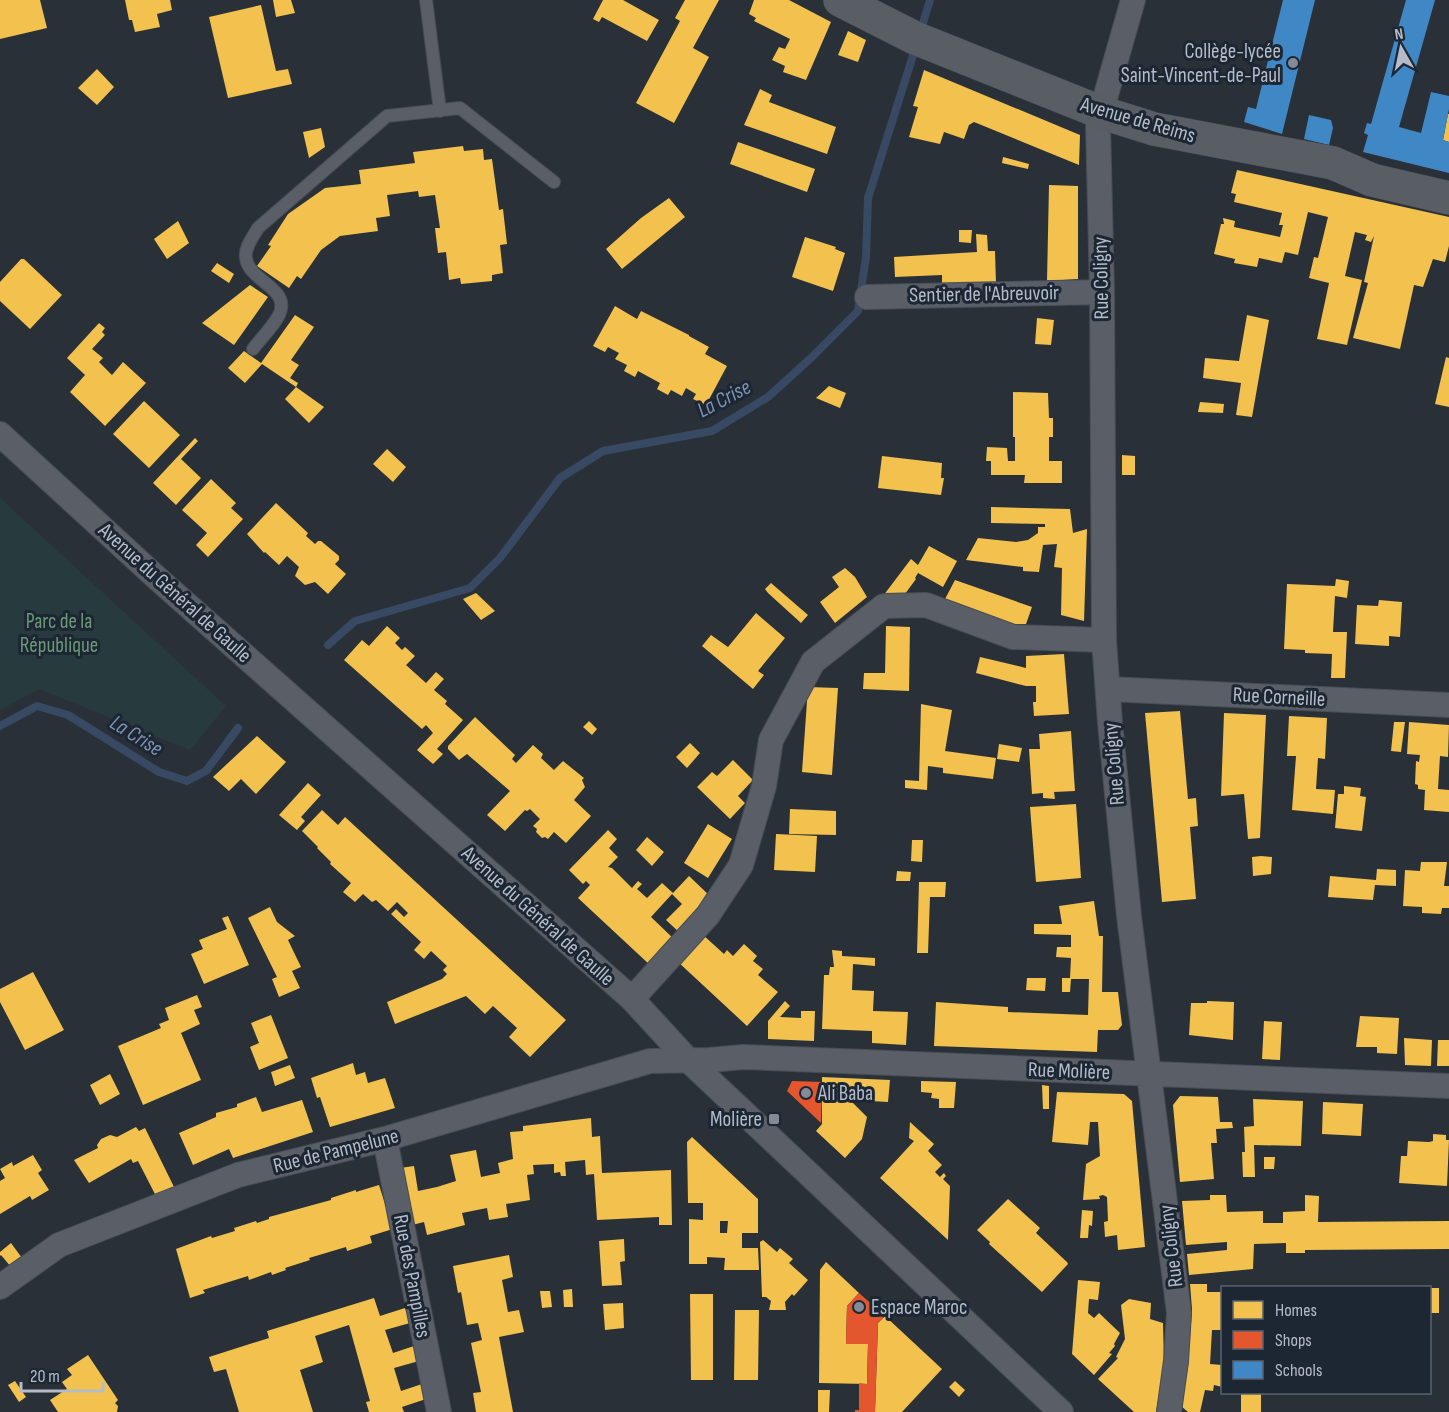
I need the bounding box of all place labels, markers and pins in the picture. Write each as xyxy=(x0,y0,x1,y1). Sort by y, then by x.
place label: Collège-lycée Saint-Vincent-de-Paul xyxy=(1121,39,1281,88)
marker: Collège-lycée Saint-Vincent-de-Paul xyxy=(1286,56,1300,70)
place label: Ali Baba xyxy=(817,1081,873,1106)
marker: Ali Baba xyxy=(799,1086,813,1100)
place label: Molière xyxy=(710,1107,762,1132)
marker: Molière xyxy=(767,1112,781,1126)
place label: Espace Maroc xyxy=(871,1295,967,1320)
marker: Espace Maroc xyxy=(852,1300,866,1314)

